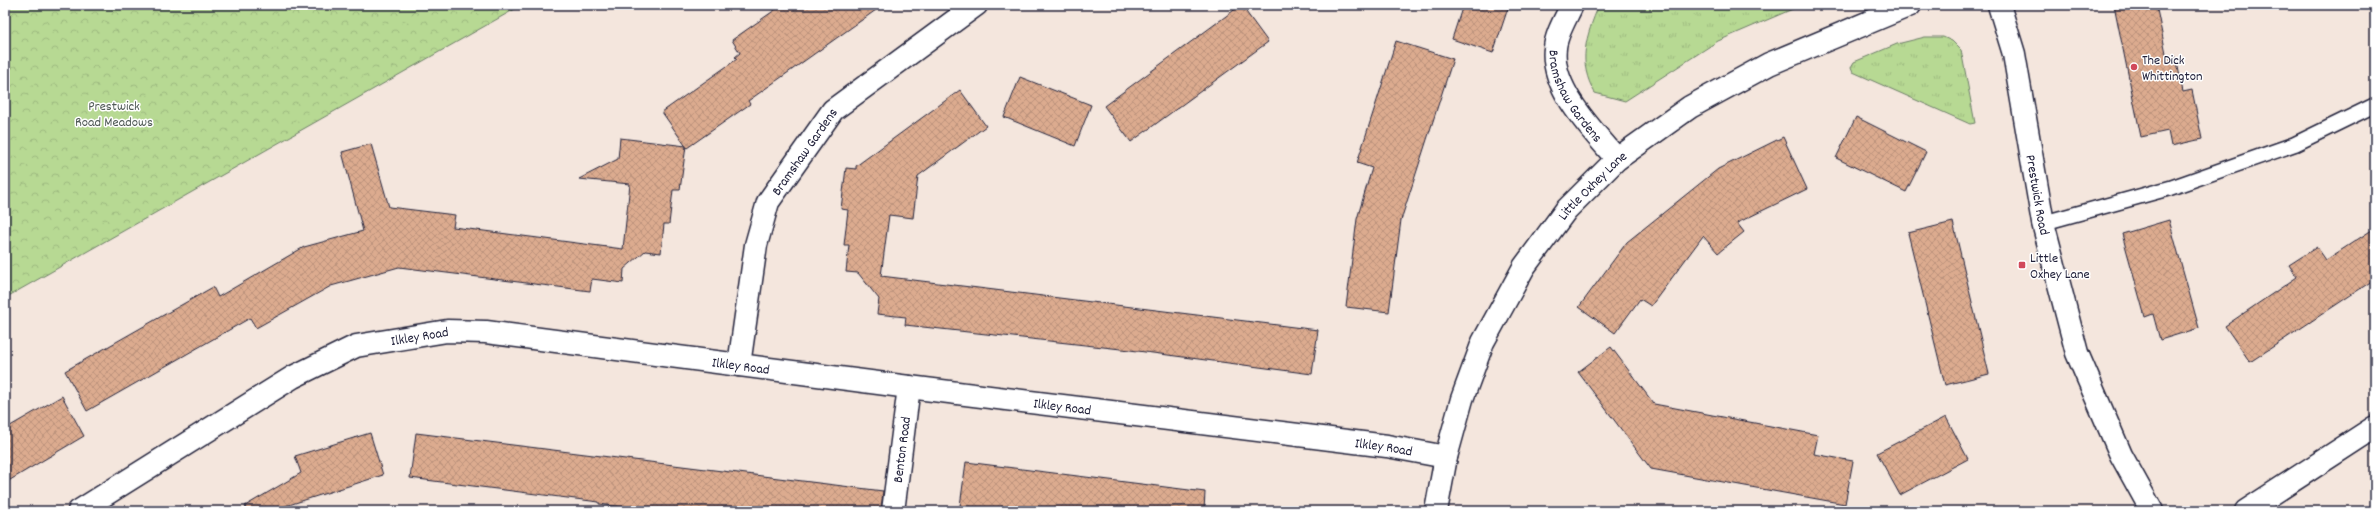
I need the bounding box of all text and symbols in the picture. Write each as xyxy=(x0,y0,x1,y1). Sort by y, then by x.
street label: Bramshaw Gardens xyxy=(1543,50,1606,148)
place label: The Dick Whittington xyxy=(2142,51,2202,87)
marker: The Dick Whittington xyxy=(2129,62,2139,72)
park label: Prestwick Road Meadows xyxy=(75,97,153,133)
street label: Bramshaw Gardens xyxy=(768,104,843,200)
street label: Little Oxhey Lane xyxy=(1554,147,1632,225)
street label: Prestwick Road xyxy=(2019,153,2054,238)
place label: Little Oxhey Lane xyxy=(2030,249,2090,285)
marker: Little Oxhey Lane xyxy=(2017,260,2027,270)
street label: Ilkley Road xyxy=(389,323,450,352)
street label: Ilkley Road xyxy=(711,353,771,381)
street label: Ilkley Road xyxy=(1032,394,1092,421)
street label: Benton Road xyxy=(889,415,917,484)
street label: Ilkley Road xyxy=(1354,434,1414,463)

